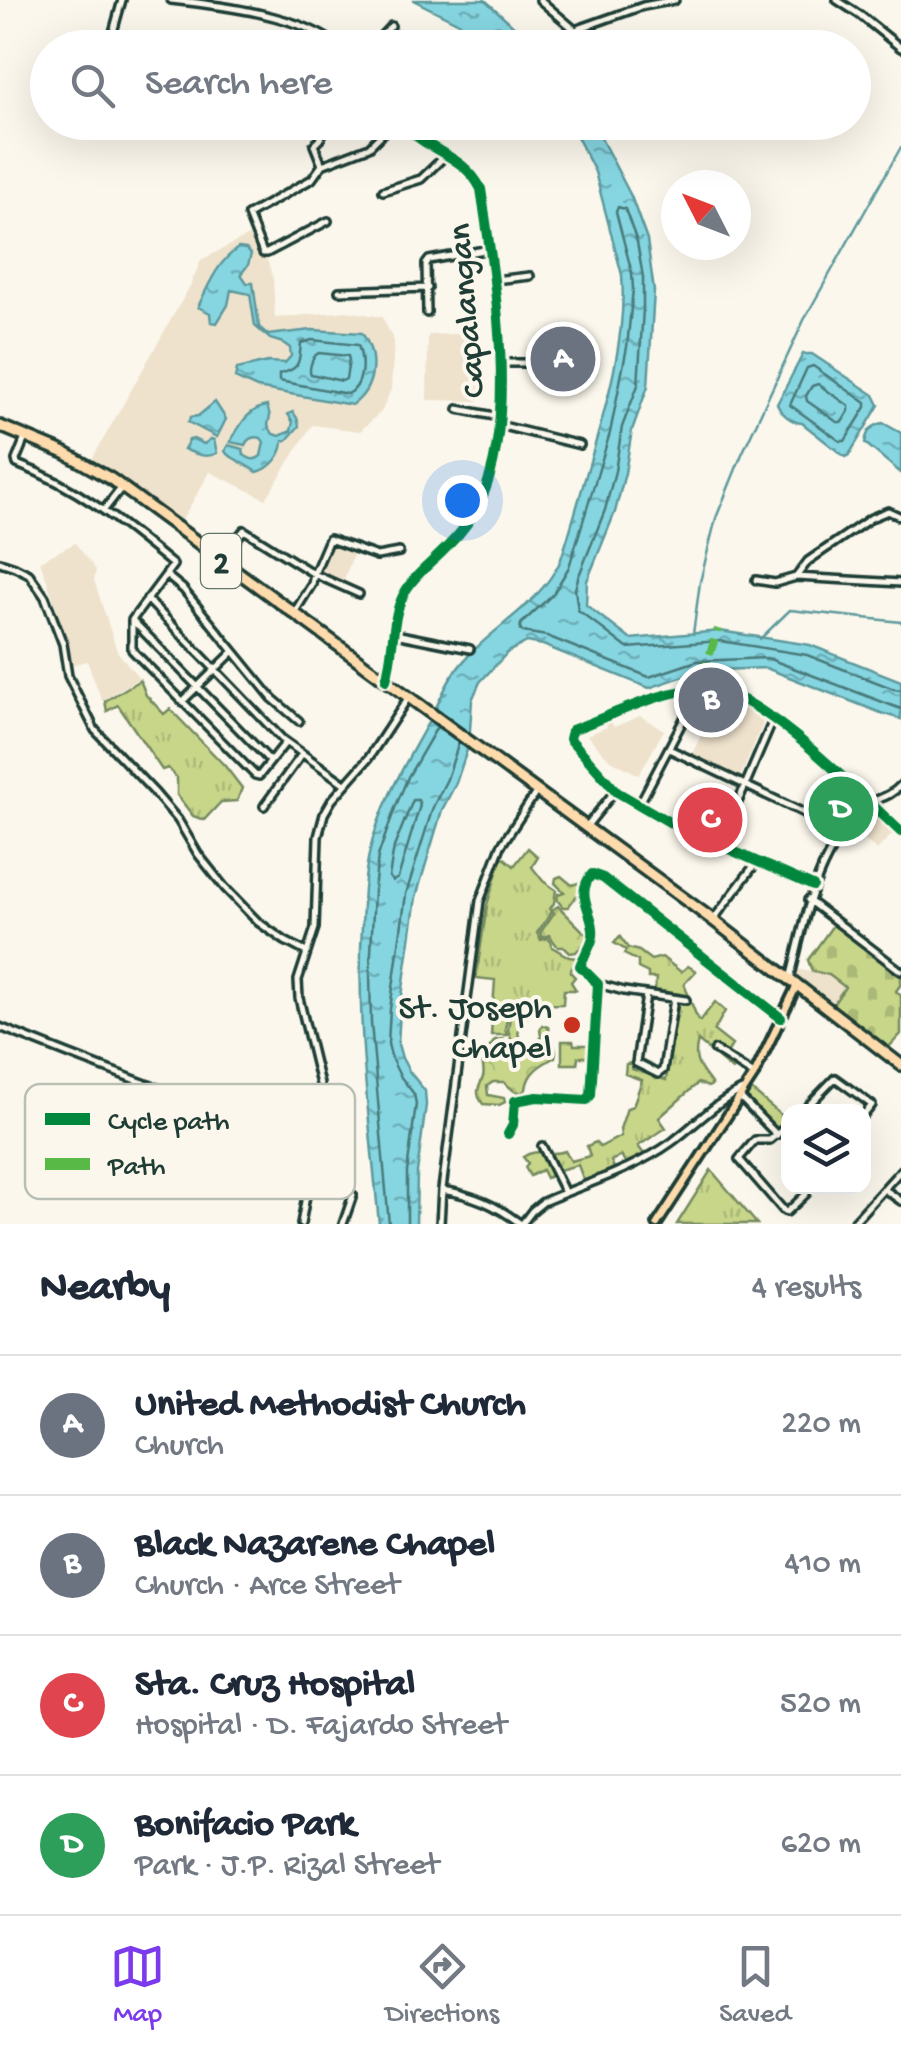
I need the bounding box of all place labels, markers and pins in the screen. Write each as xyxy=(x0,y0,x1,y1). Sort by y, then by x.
pin: A xyxy=(530,322,596,396)
pin: B xyxy=(678,662,744,738)
pin: D xyxy=(808,772,874,846)
pin: C xyxy=(678,782,742,858)
place label: St. Joseph Chapel xyxy=(399,990,552,1071)
marker: St. Joseph Chapel xyxy=(561,1014,583,1036)

